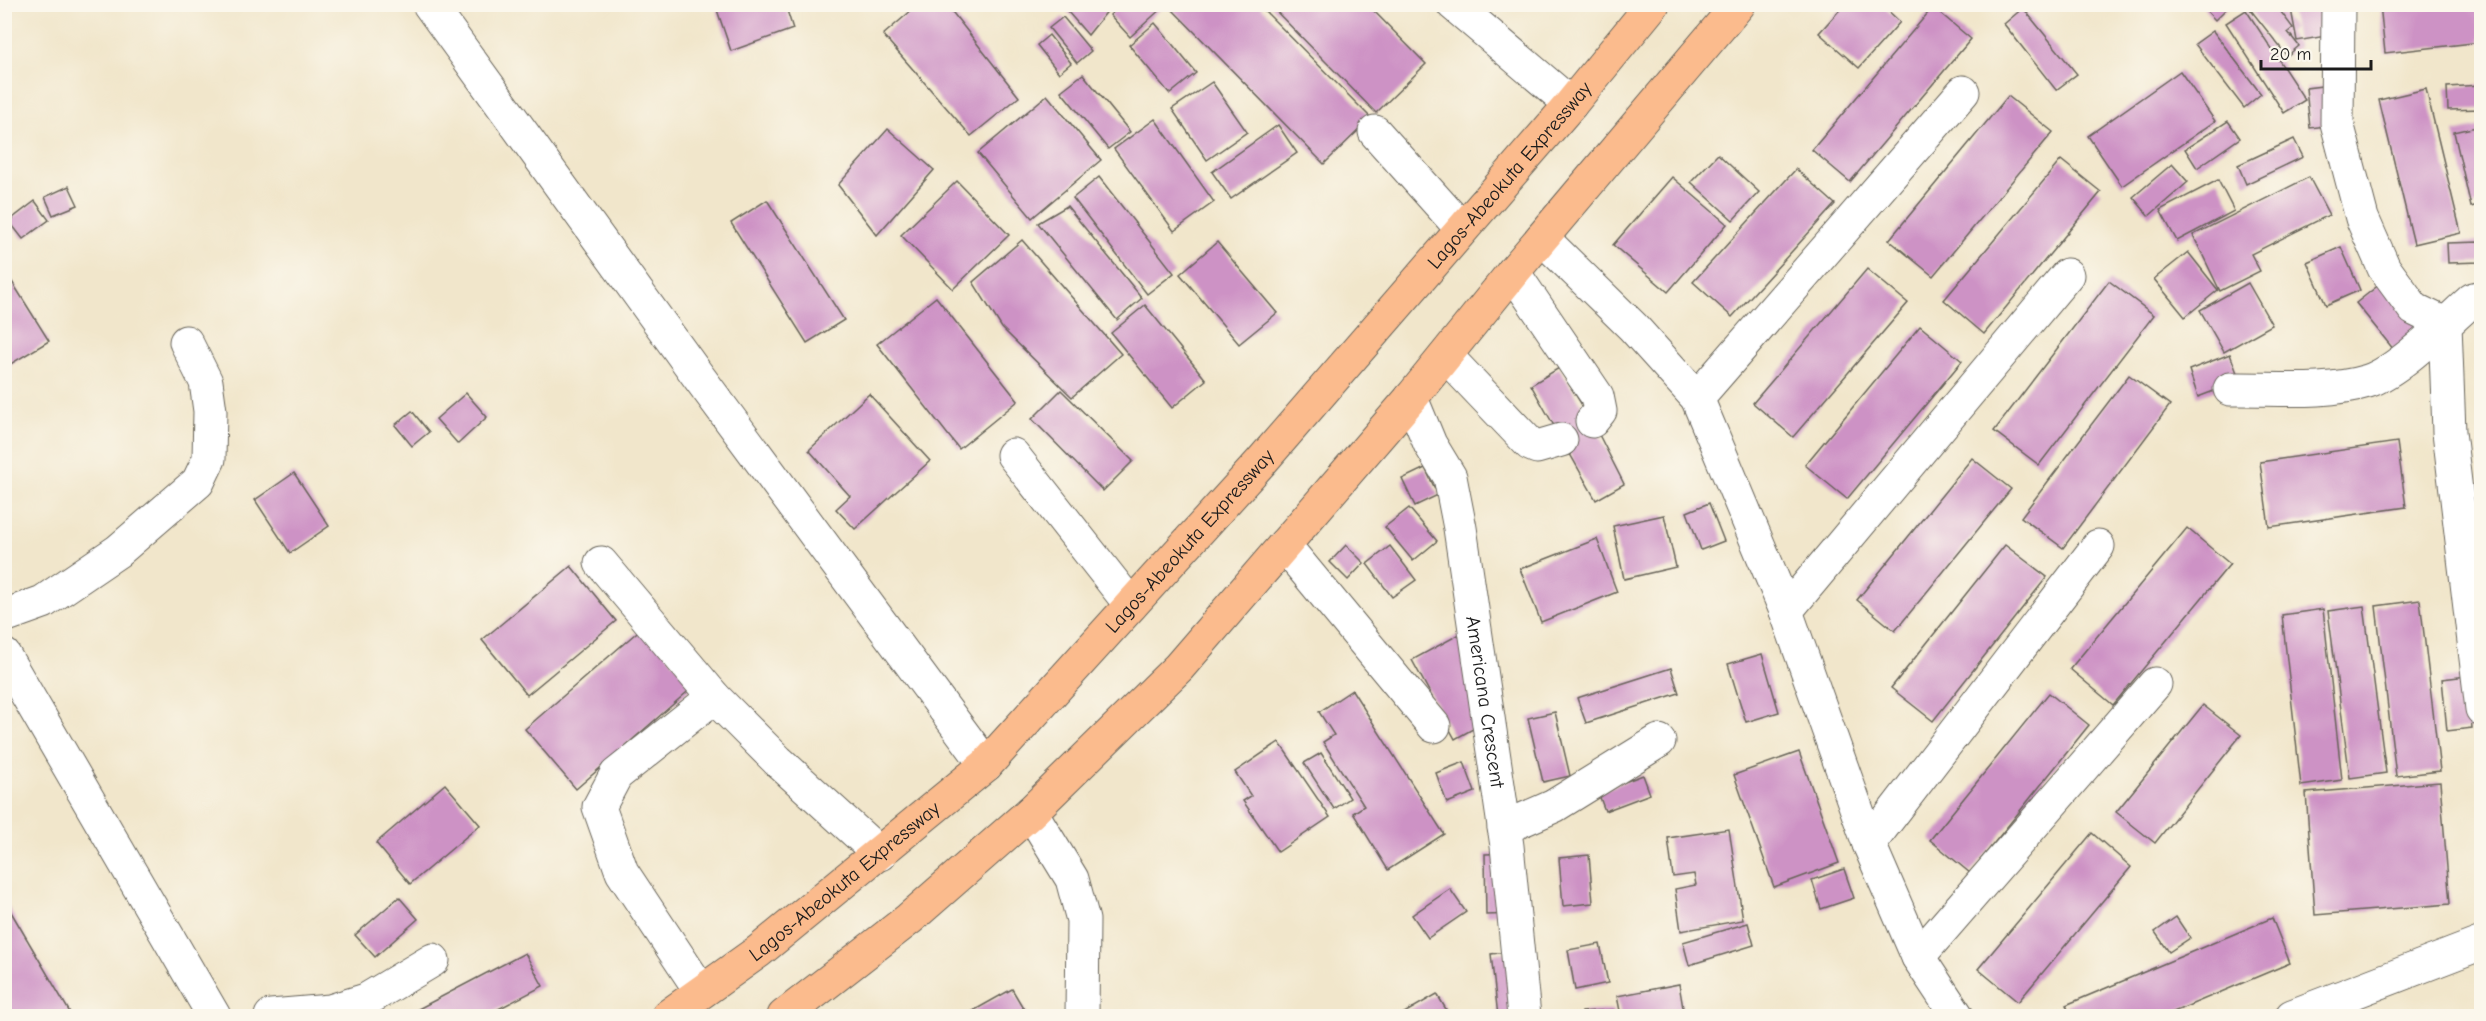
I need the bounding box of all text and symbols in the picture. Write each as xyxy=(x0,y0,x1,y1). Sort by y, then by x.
scale bar xyxy=(2261,33,2370,71)
text: 20 m xyxy=(2270,44,2311,65)
street label: Lagos-Abeokuta Expressway xyxy=(1423,77,1597,274)
street label: Lagos-Abeokuta Expressway xyxy=(1101,445,1279,638)
street label: Americana Crescent xyxy=(1461,614,1509,791)
street label: Lagos-Abeokuta Expressway xyxy=(745,797,945,966)

